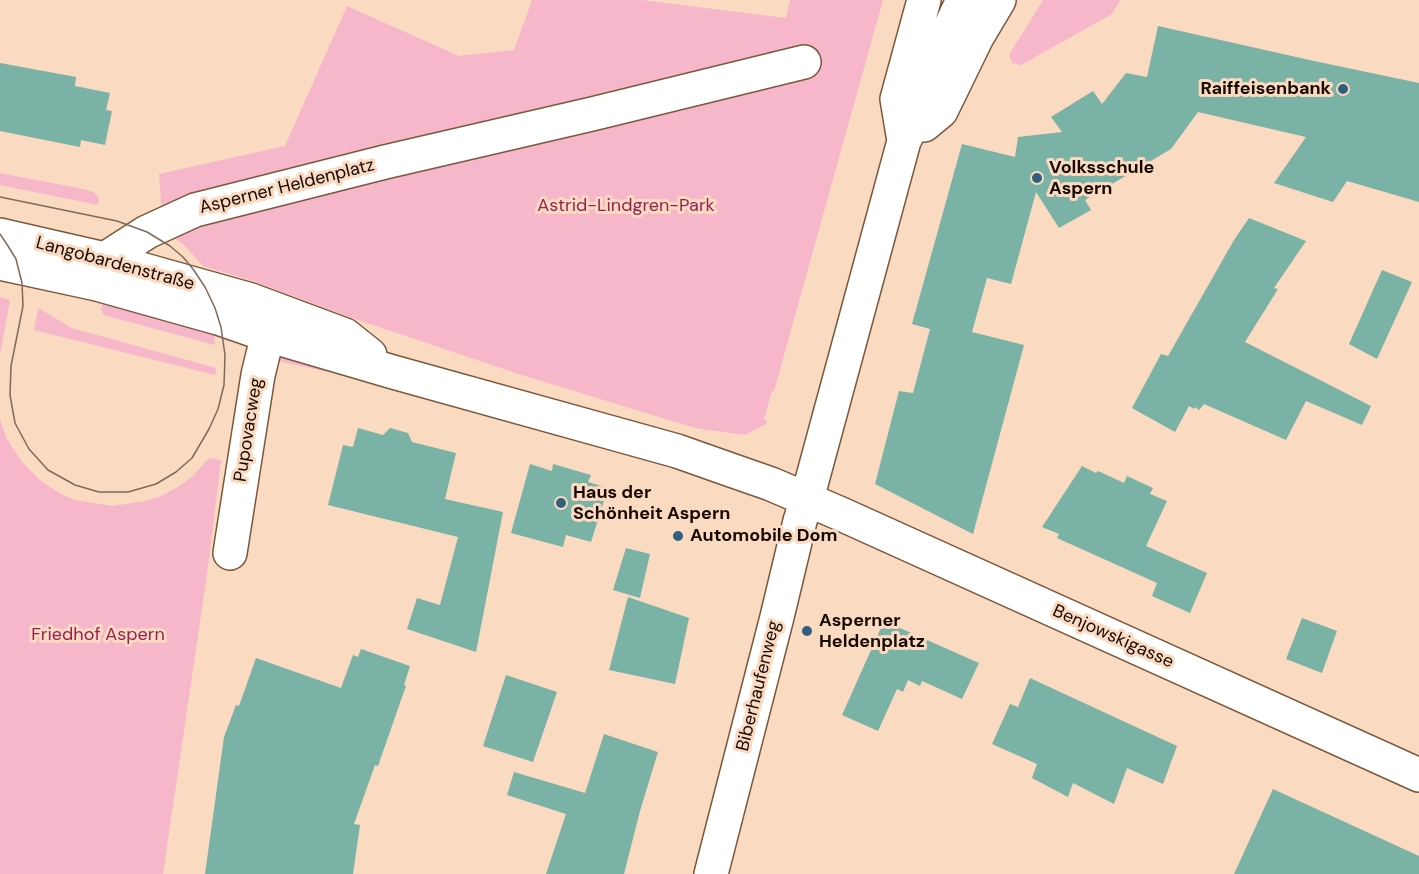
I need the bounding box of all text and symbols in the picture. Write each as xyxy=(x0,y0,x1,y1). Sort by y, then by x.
place label: Raiffeisenbank xyxy=(1200,78,1331,100)
marker: Raiffeisenbank xyxy=(1336,82,1350,96)
street label: Asperner Heldenplatz xyxy=(197,155,377,219)
place label: Volksschule Aspern xyxy=(1049,157,1154,200)
marker: Volksschule Aspern xyxy=(1030,171,1044,185)
park label: Astrid-Lindgren-Park xyxy=(537,195,715,217)
street label: Langobardenstraße xyxy=(33,232,197,296)
street label: Pupovacweg xyxy=(230,376,268,484)
place label: Haus der Schönheit Aspern xyxy=(573,482,730,524)
marker: Haus der Schönheit Aspern xyxy=(554,496,568,510)
place label: Automobile Dom xyxy=(690,525,837,547)
marker: Automobile Dom xyxy=(671,529,685,543)
street label: Benjowskigasse xyxy=(1049,601,1177,673)
place label: Asperner Heldenplatz xyxy=(819,610,925,652)
street label: Biberhaufenweg xyxy=(732,619,786,753)
park label: Friedhof Aspern xyxy=(31,624,165,646)
marker: Asperner Heldenplatz xyxy=(800,624,814,638)

